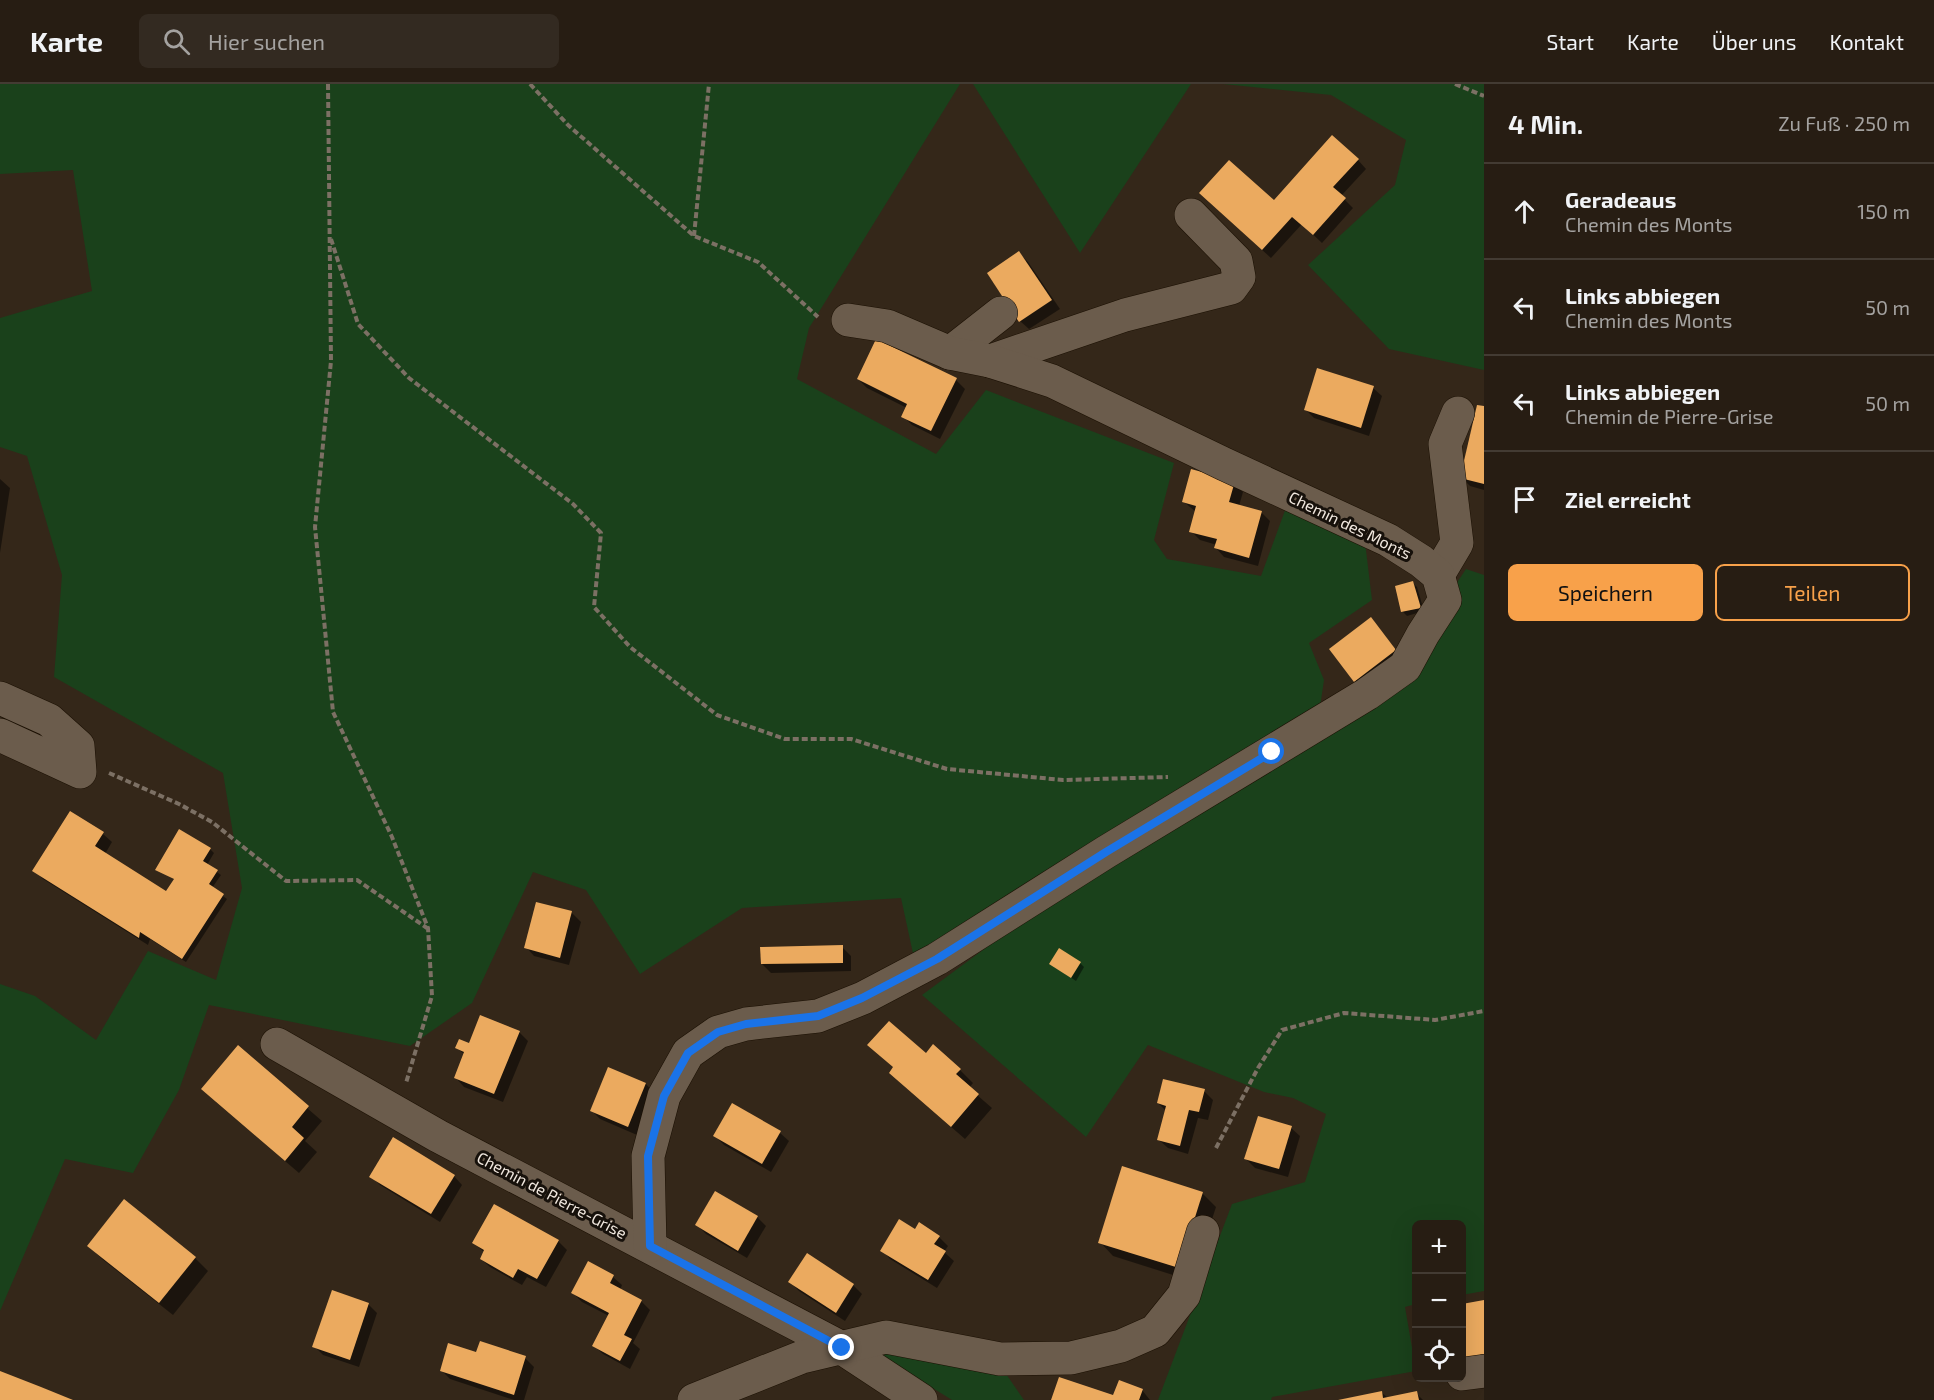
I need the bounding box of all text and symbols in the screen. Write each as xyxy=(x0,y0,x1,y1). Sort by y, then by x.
search box xyxy=(139,14,559,68)
text: Karte xyxy=(30,24,103,58)
icon: search xyxy=(160,25,193,58)
text: Hier suchen xyxy=(208,28,325,54)
text: Start xyxy=(1547,29,1594,54)
text: Karte xyxy=(1627,29,1679,54)
text: Über uns xyxy=(1712,29,1797,54)
text: Kontakt xyxy=(1830,29,1904,54)
text: 4 Min. xyxy=(1508,108,1583,139)
text: Zu Fuß · 250 m xyxy=(1778,111,1910,135)
text: Geradeaus xyxy=(1565,186,1676,212)
icon: ahead xyxy=(1508,195,1541,228)
text: 150 m xyxy=(1857,199,1910,223)
text: Chemin des Monts xyxy=(1565,212,1732,236)
text: Links abbiegen xyxy=(1565,282,1720,308)
icon: left xyxy=(1508,291,1541,324)
text: 50 m xyxy=(1865,295,1910,319)
text: Chemin des Monts xyxy=(1565,308,1732,332)
text: Links abbiegen xyxy=(1565,378,1720,404)
icon: left xyxy=(1508,387,1541,420)
text: 50 m xyxy=(1865,391,1910,415)
text: Chemin de Pierre-Grise xyxy=(1565,404,1773,428)
icon: arrive xyxy=(1508,483,1541,516)
text: Ziel erreicht xyxy=(1565,486,1691,512)
street label: Chemin des Monts xyxy=(1286,487,1415,562)
button: Speichern xyxy=(1508,564,1703,621)
button: Teilen xyxy=(1715,564,1910,621)
route start xyxy=(1258,738,1284,764)
street label: Chemin de Pierre-Grise xyxy=(474,1147,630,1242)
map controls xyxy=(1412,1220,1466,1382)
button: + xyxy=(1412,1220,1466,1274)
button: − xyxy=(1412,1274,1466,1328)
button: locate xyxy=(1412,1328,1466,1382)
route end xyxy=(828,1334,854,1360)

